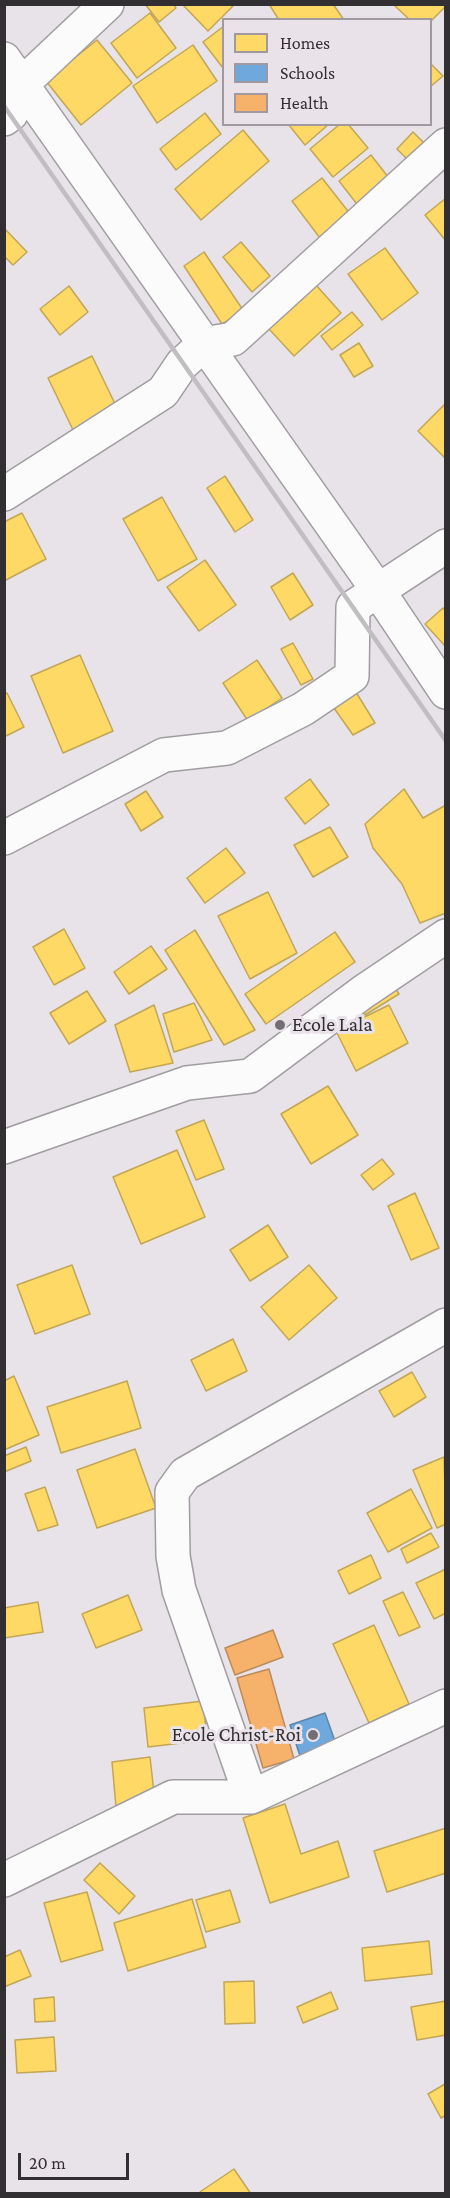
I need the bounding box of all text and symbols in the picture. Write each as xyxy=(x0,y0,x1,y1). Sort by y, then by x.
legend xyxy=(222,18,432,126)
text: Homes xyxy=(280,33,330,53)
text: Schools xyxy=(280,63,335,83)
text: Health xyxy=(280,93,328,113)
place label: Ecole Lala xyxy=(292,1013,373,1037)
marker: Ecole Lala xyxy=(273,1018,287,1032)
place label: Ecole Christ-Roi xyxy=(172,1723,301,1747)
marker: Ecole Christ-Roi xyxy=(306,1728,320,1742)
scale bar xyxy=(21,2141,132,2179)
text: 20 m xyxy=(29,2153,66,2173)

